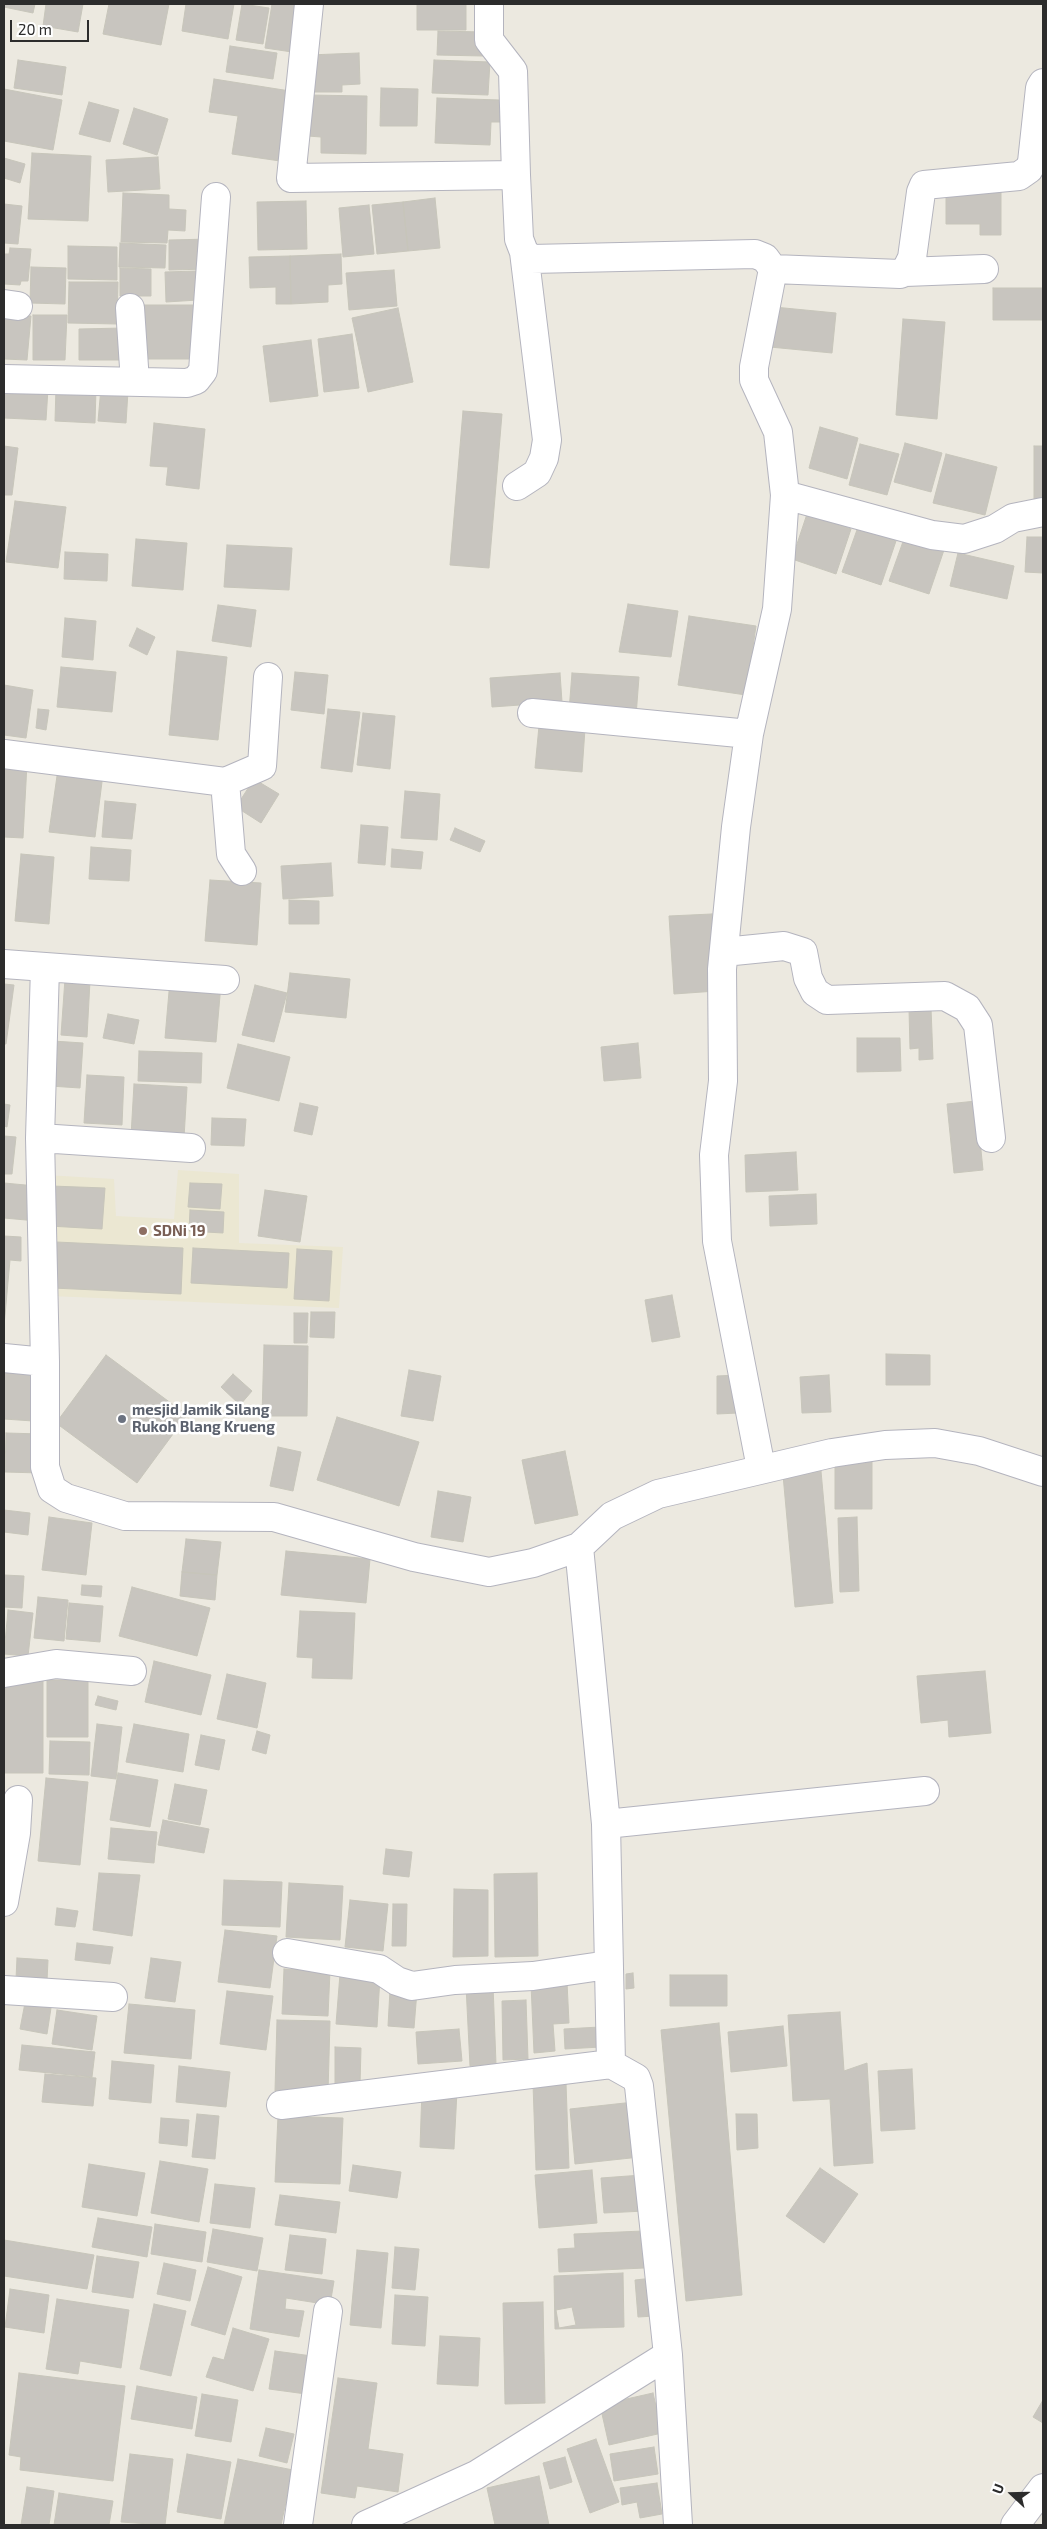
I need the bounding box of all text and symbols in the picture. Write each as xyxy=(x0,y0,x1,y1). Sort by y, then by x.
scale bar xyxy=(12,10,91,42)
text: 20 m xyxy=(18,20,52,38)
place label: SDNi 19 xyxy=(153,1222,206,1240)
marker: SDNi 19 xyxy=(137,1225,149,1237)
place label: mesjid Jamik Silang Rukoh Blang Krueng xyxy=(132,1401,275,1436)
marker: mesjid Jamik Silang Rukoh Blang Krueng xyxy=(116,1413,128,1425)
north arrow xyxy=(987,2469,1037,2519)
text: U xyxy=(988,2481,1007,2496)

